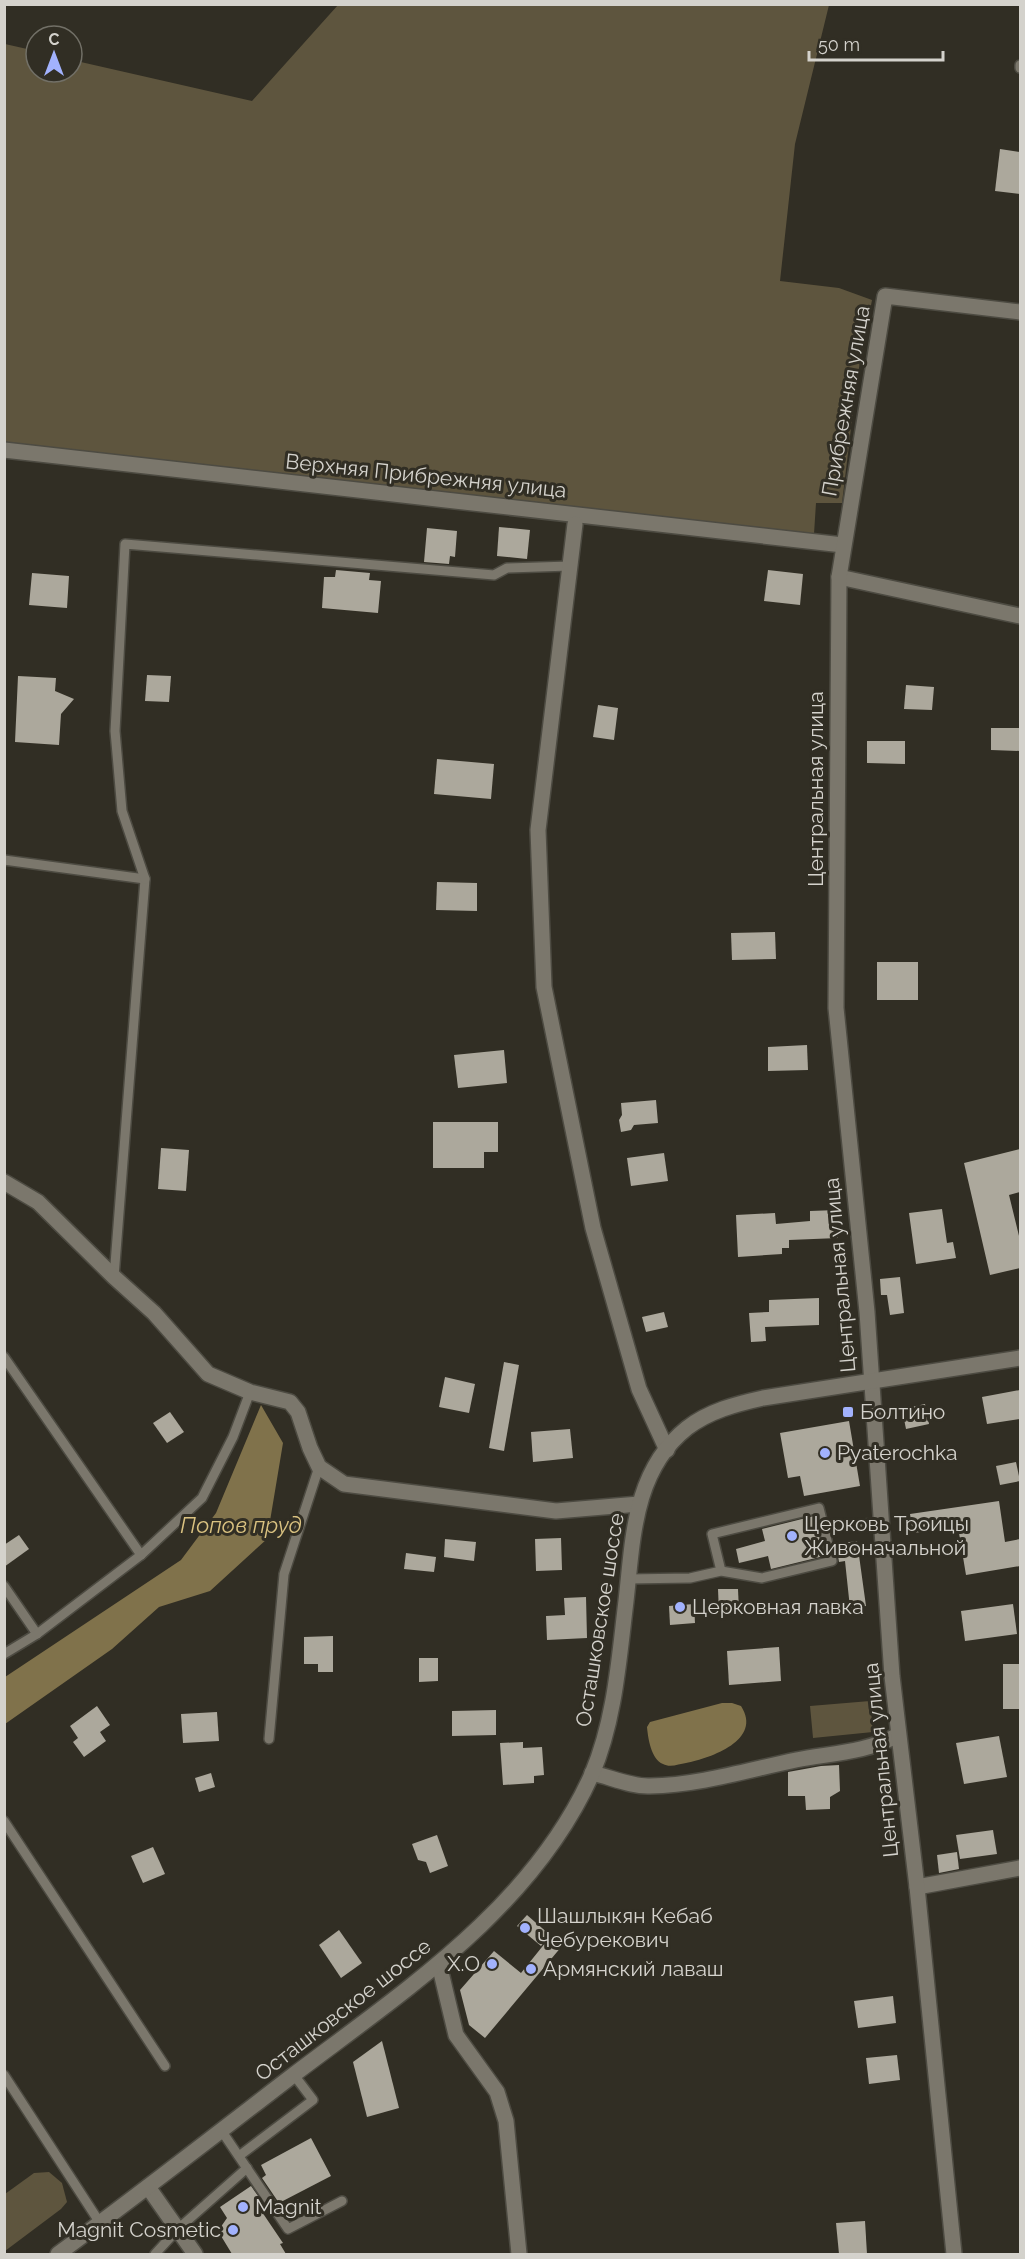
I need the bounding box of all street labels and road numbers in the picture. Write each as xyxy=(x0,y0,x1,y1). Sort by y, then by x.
street label: Прибрежняя улица xyxy=(816,304,875,498)
street label: Верхняя Прибрежняя улица xyxy=(284,448,568,503)
street label: Центральная улица xyxy=(803,691,828,887)
street label: Центральная улица xyxy=(819,1177,860,1373)
street label: Осташковское шоссе xyxy=(570,1511,629,1729)
street label: Центральная улица xyxy=(858,1662,903,1858)
street label: Осташковское шоссе xyxy=(250,1933,436,2086)

